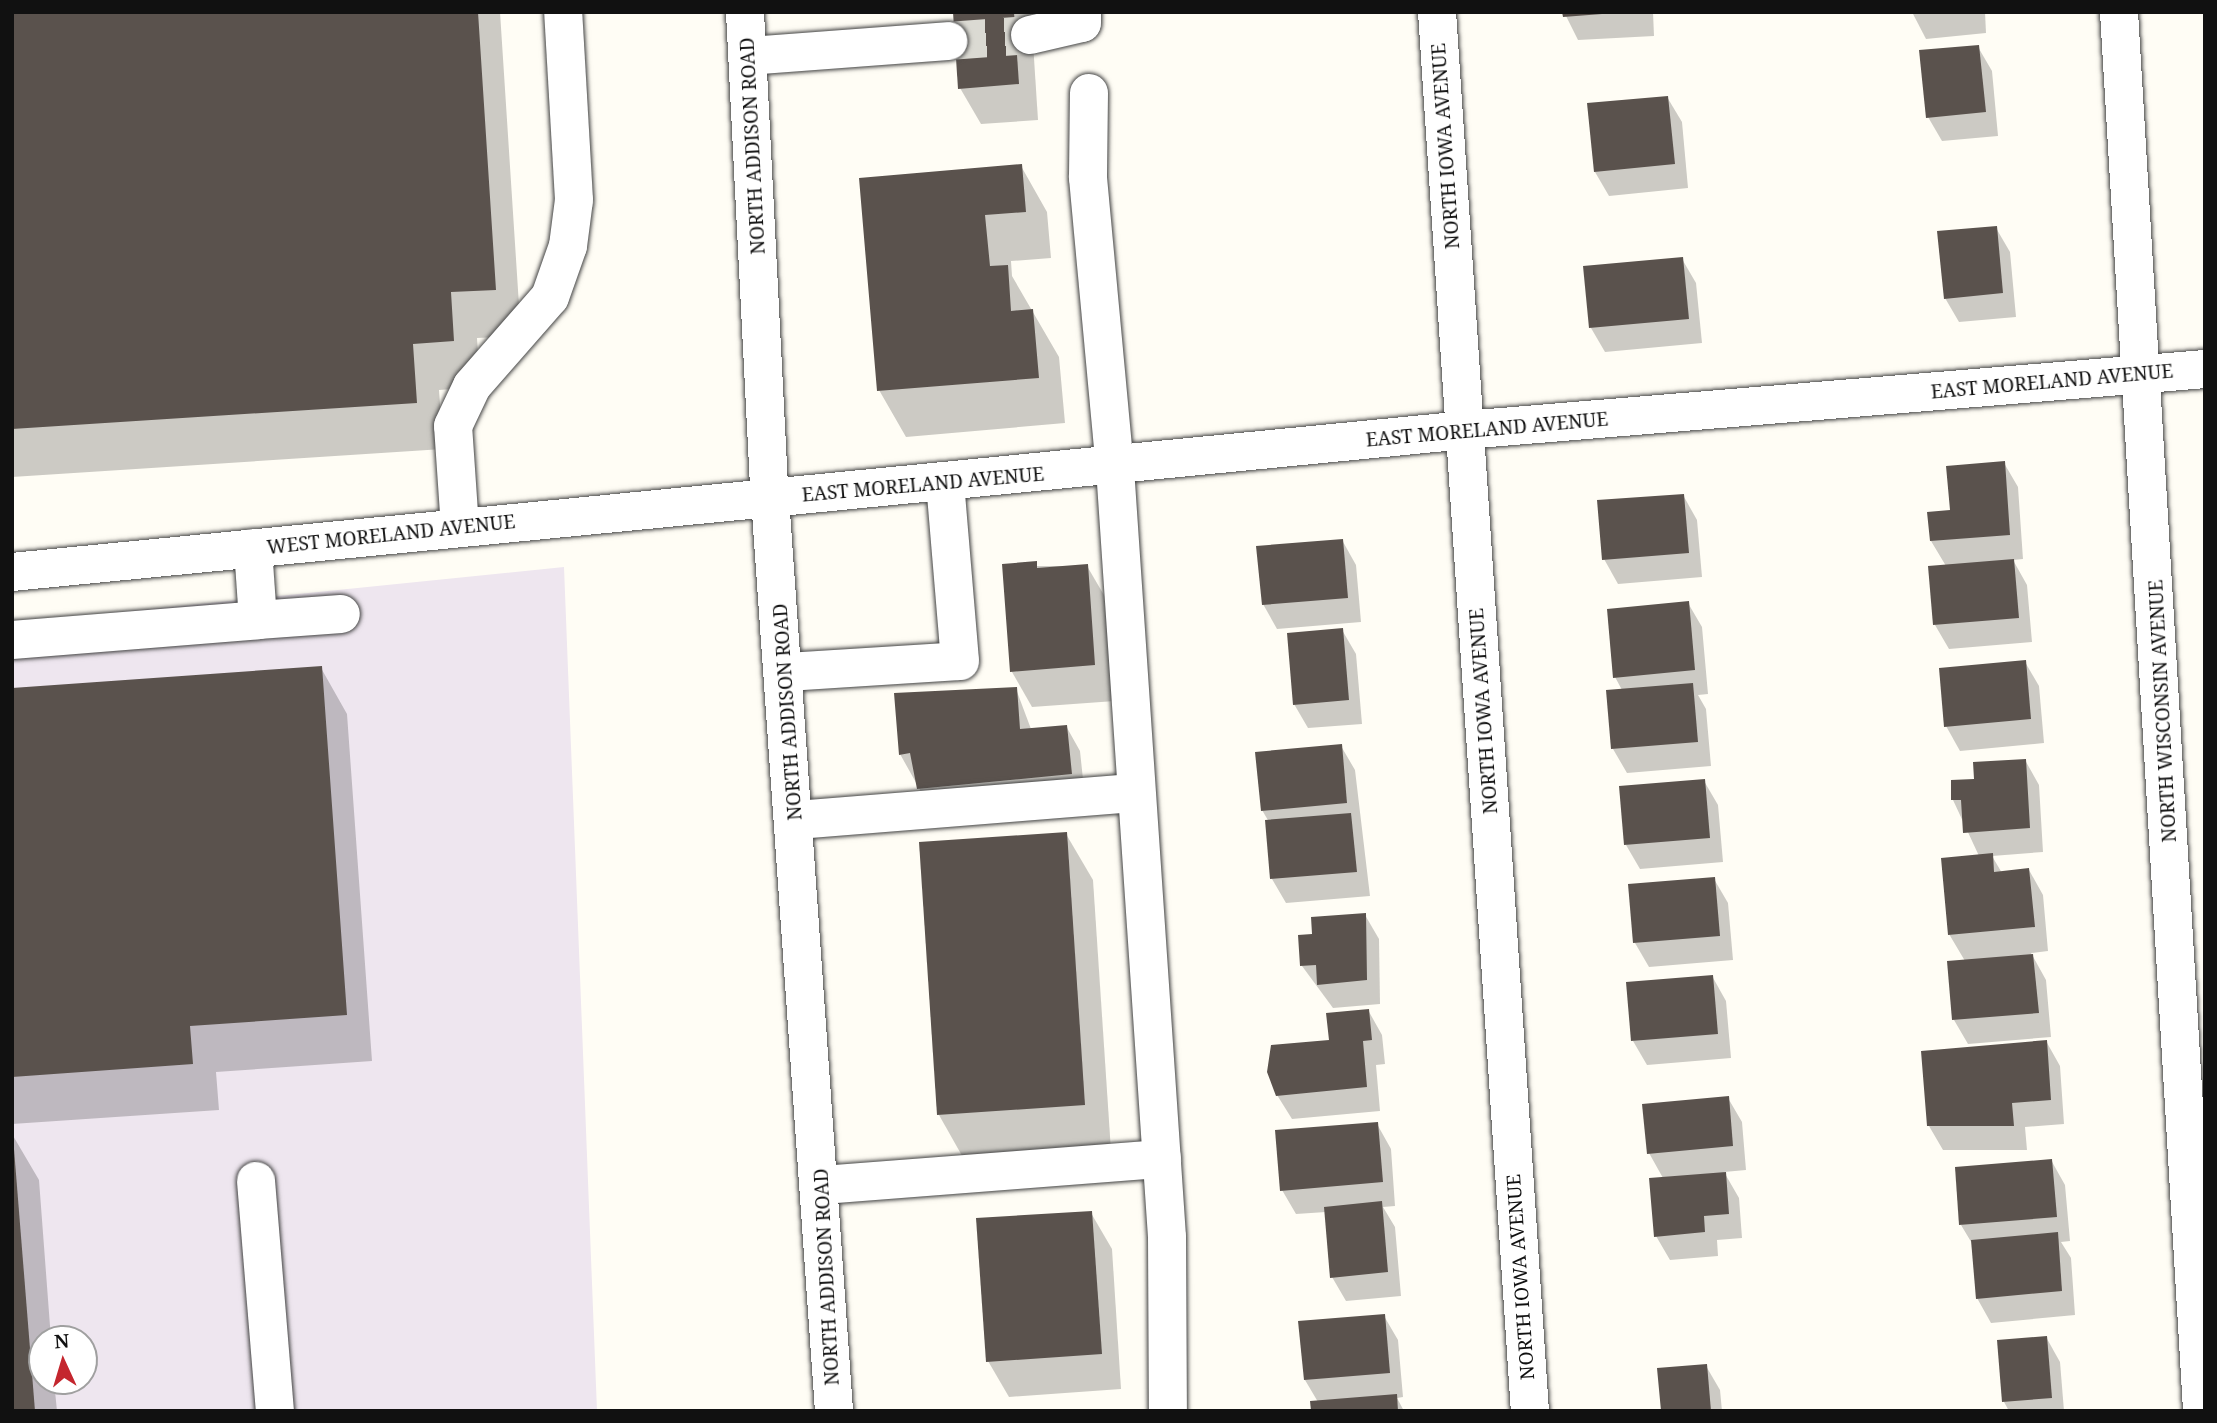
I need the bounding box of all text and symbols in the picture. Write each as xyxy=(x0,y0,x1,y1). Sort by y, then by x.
street label: NORTH ADDISON ROAD xyxy=(736,37,770,255)
street label: NORTH IOWA AVENUE xyxy=(1427,42,1465,250)
street label: EAST MORELAND AVENUE xyxy=(1930,360,2174,404)
street label: EAST MORELAND AVENUE xyxy=(1365,408,1609,452)
street label: EAST MORELAND AVENUE xyxy=(801,463,1045,507)
street label: WEST MORELAND AVENUE xyxy=(266,511,516,559)
street label: NORTH WISCONSIN AVENUE xyxy=(2145,579,2181,843)
street label: NORTH ADDISON ROAD xyxy=(769,603,807,821)
street label: NORTH IOWA AVENUE xyxy=(1465,607,1503,815)
street label: NORTH ADDISON ROAD xyxy=(810,1168,844,1386)
street label: NORTH IOWA AVENUE xyxy=(1502,1173,1540,1381)
north arrow xyxy=(28,1325,98,1395)
text: N xyxy=(53,1328,70,1355)

